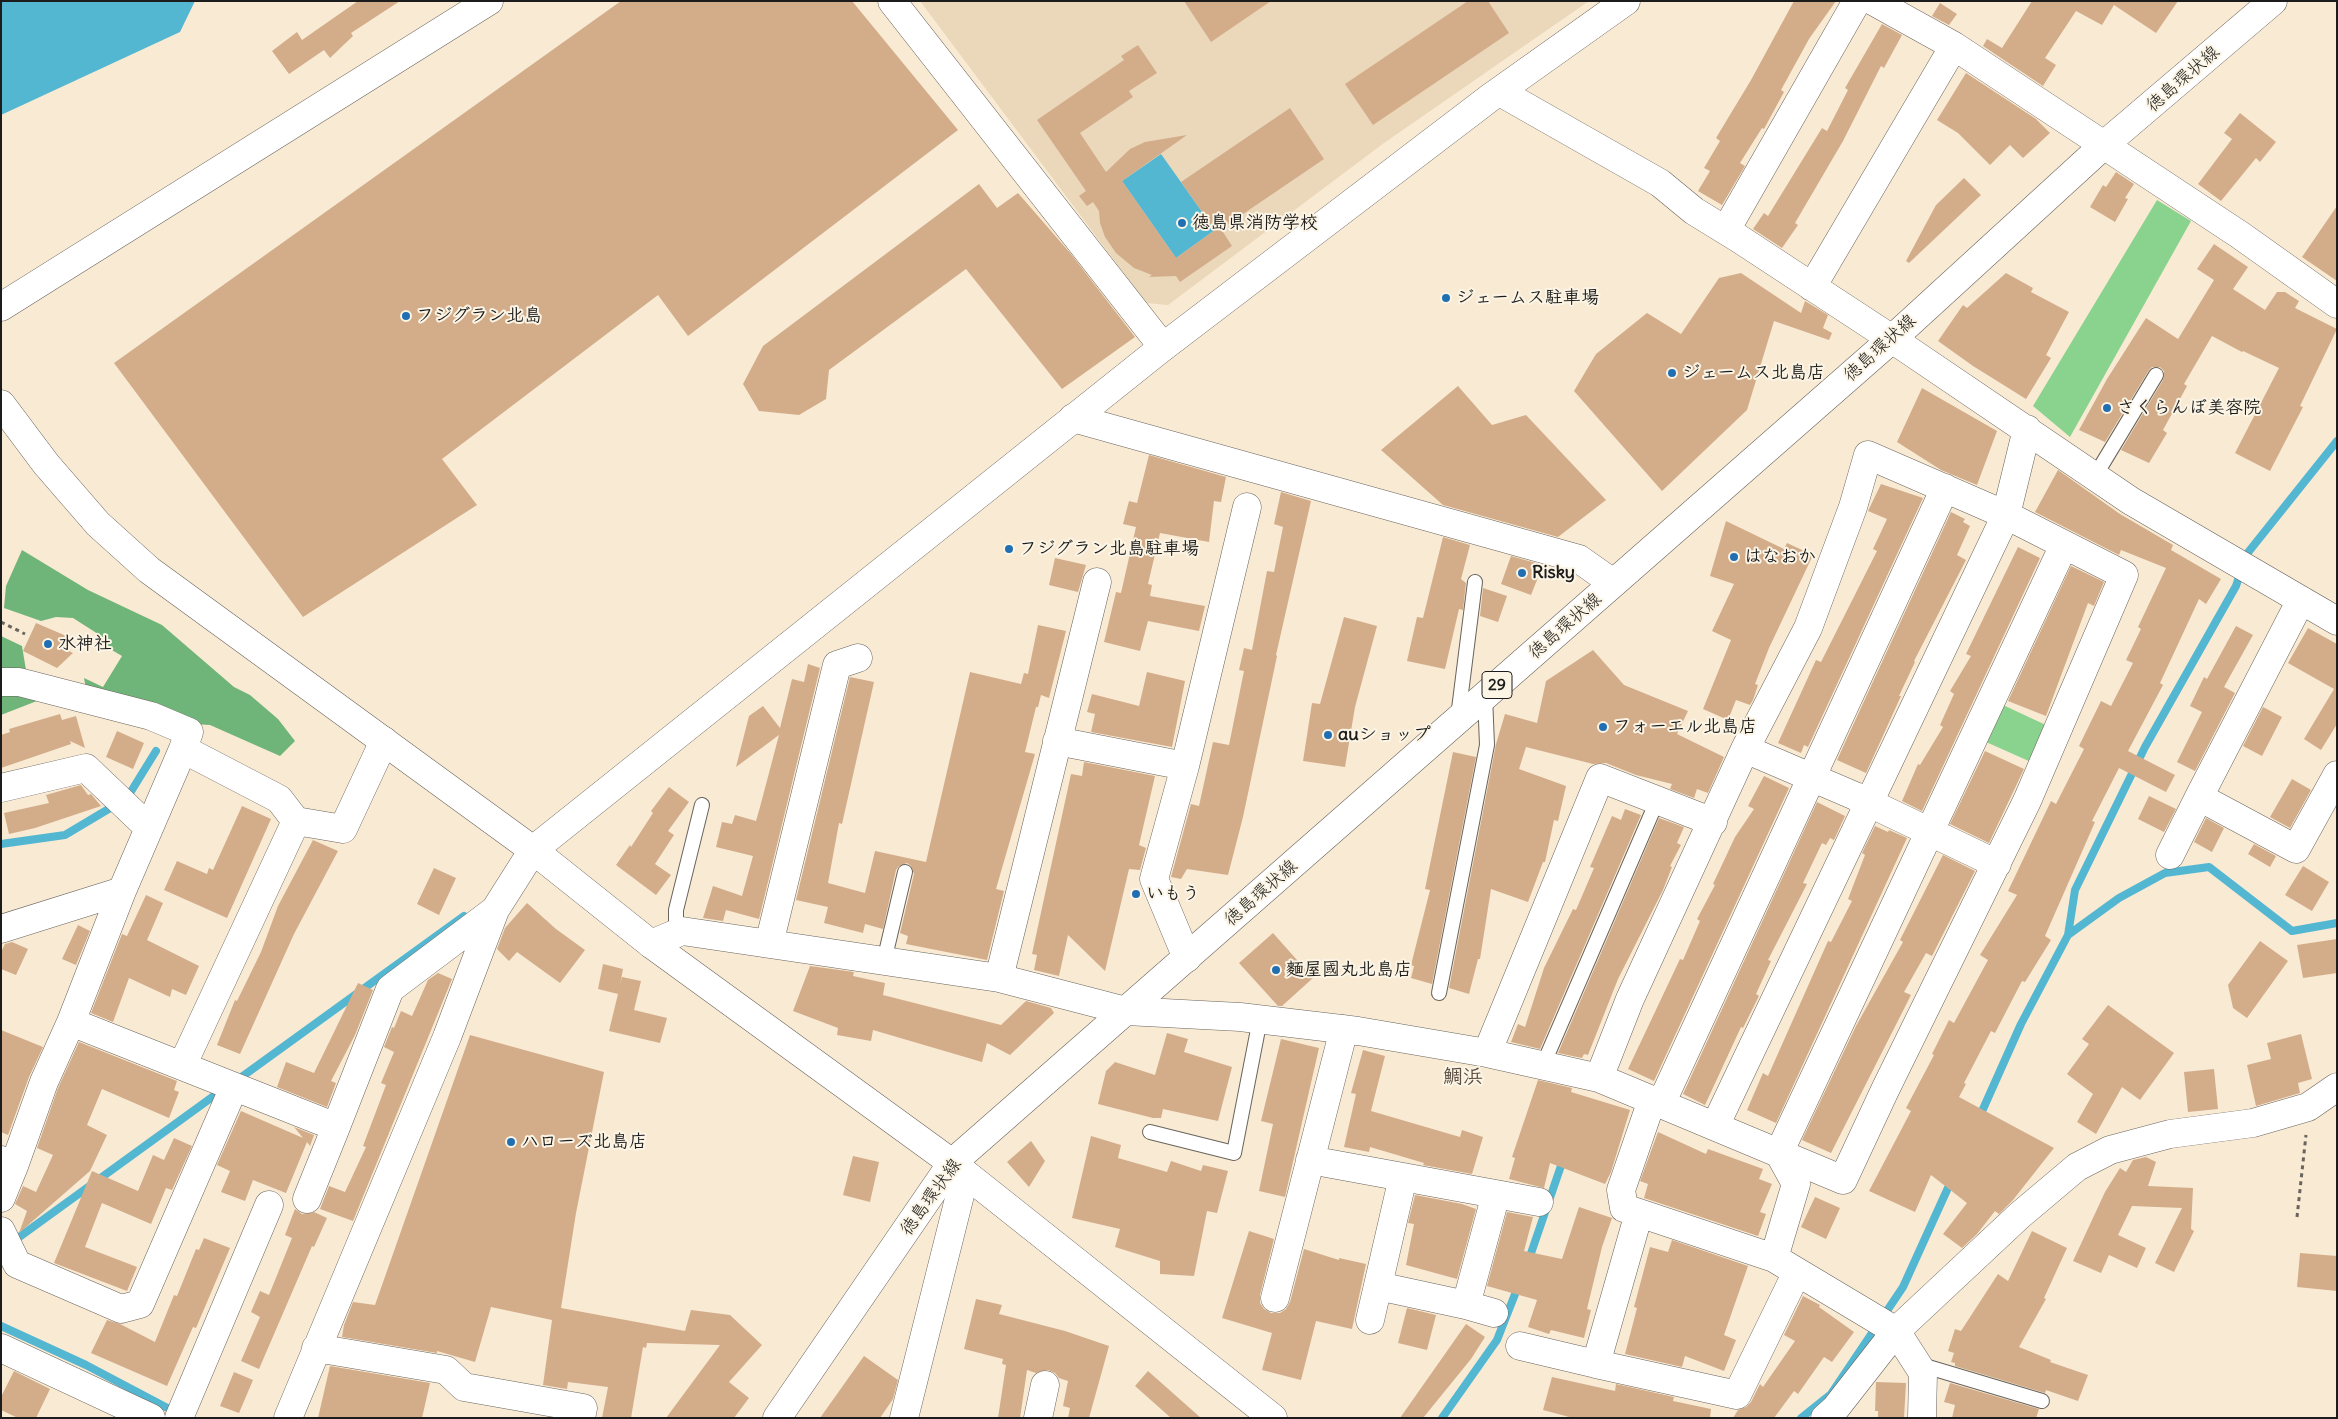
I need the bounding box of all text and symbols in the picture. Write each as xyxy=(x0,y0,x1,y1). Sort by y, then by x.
street label: 徳島環状線 xyxy=(2142,41,2224,117)
place label: 徳島県消防学校 xyxy=(1192,212,1318,234)
marker: 徳島県消防学校 xyxy=(1176,217,1188,229)
place label: ジェームス駐車場 xyxy=(1456,287,1599,309)
marker: ジェームス駐車場 xyxy=(1440,292,1452,304)
place label: フジグラン北島 xyxy=(416,305,542,327)
marker: フジグラン北島 xyxy=(400,310,412,322)
street label: 徳島環状線 xyxy=(1839,310,1921,386)
place label: ジェームス北島店 xyxy=(1682,362,1825,384)
marker: ジェームス北島店 xyxy=(1666,367,1678,379)
place label: さくらんぼ美容院 xyxy=(2117,397,2261,419)
marker: さくらんぼ美容院 xyxy=(2101,402,2113,414)
place label: フジグラン北島駐車場 xyxy=(1019,538,1199,560)
marker: フジグラン北島駐車場 xyxy=(1003,543,1015,555)
place label: はなおか xyxy=(1744,546,1816,568)
marker: はなおか xyxy=(1728,551,1740,563)
place label: Risky xyxy=(1532,562,1575,584)
marker: Risky xyxy=(1516,567,1528,579)
street label: 徳島環状線 xyxy=(1524,588,1606,664)
place label: 水神社 xyxy=(58,633,112,655)
marker: 水神社 xyxy=(42,638,54,650)
road number: 29 xyxy=(1482,672,1512,698)
place label: フォーエル北島店 xyxy=(1613,716,1757,738)
marker: フォーエル北島店 xyxy=(1597,721,1609,733)
place label: auショップ xyxy=(1338,724,1431,746)
marker: auショップ xyxy=(1322,729,1334,741)
street label: 徳島環状線 xyxy=(1220,855,1302,931)
place label: いもう xyxy=(1146,883,1200,905)
marker: いもう xyxy=(1130,888,1142,900)
place label: 麵屋國丸北島店 xyxy=(1286,959,1412,981)
marker: 麵屋國丸北島店 xyxy=(1270,964,1282,976)
district label: 鯛浜 xyxy=(1443,1065,1483,1089)
place label: ハローズ北島店 xyxy=(521,1131,647,1153)
marker: ハローズ北島店 xyxy=(505,1136,517,1148)
street label: 徳島環状線 xyxy=(896,1154,966,1240)

